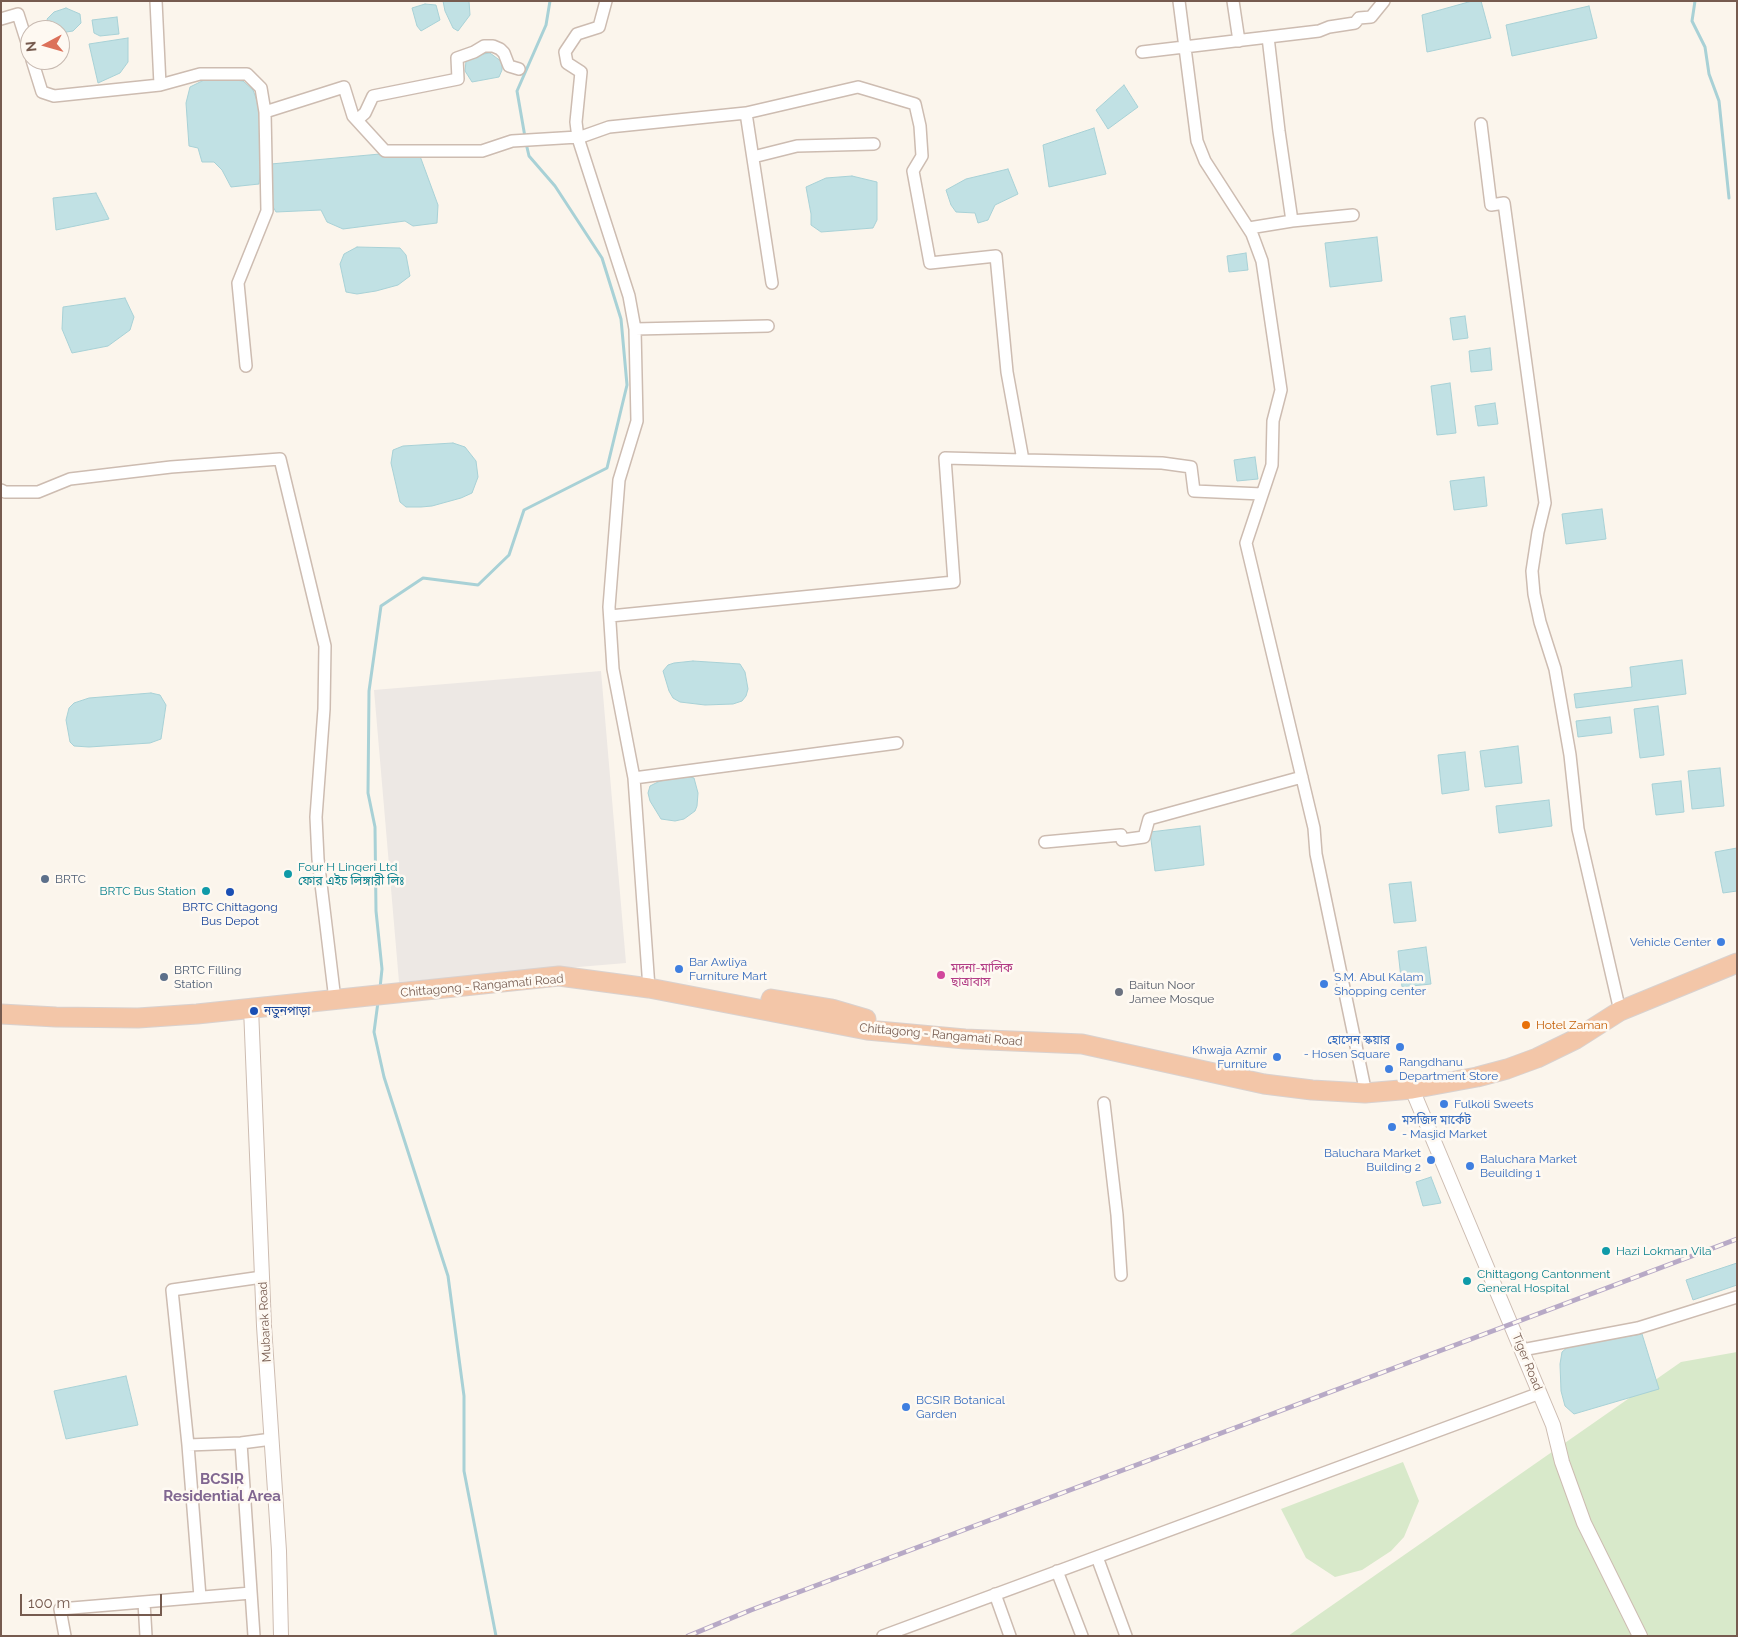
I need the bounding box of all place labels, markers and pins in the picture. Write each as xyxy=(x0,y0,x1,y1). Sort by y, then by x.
place label: Four H Lingeri Ltd ফোর এইচ লিঙ্গারী লিঃ xyxy=(298,860,404,888)
marker: Four H Lingeri Ltd ফোর এইচ লিঙ্গারী লিঃ xyxy=(282,868,294,880)
place label: BRTC xyxy=(55,872,86,886)
marker: BRTC xyxy=(39,873,51,885)
place label: BRTC Bus Station xyxy=(100,884,196,898)
marker: BRTC Bus Station xyxy=(200,885,212,897)
marker: BRTC Chittagong Bus Depot xyxy=(224,886,236,898)
place label: BRTC Chittagong Bus Depot xyxy=(182,900,278,928)
place label: Vehicle Center xyxy=(1630,935,1711,949)
marker: Vehicle Center xyxy=(1715,936,1727,948)
place label: Bar Awliya Furniture Mart xyxy=(689,955,767,983)
place label: মদনা-মালিক ছাত্রাবাস xyxy=(951,961,1013,989)
place label: BRTC Filling Station xyxy=(174,963,241,991)
marker: Bar Awliya Furniture Mart xyxy=(673,963,685,975)
marker: মদনা-মালিক ছাত্রাবাস xyxy=(935,969,947,981)
place label: S.M. Abul Kalam Shopping center xyxy=(1334,970,1426,998)
marker: BRTC Filling Station xyxy=(158,971,170,983)
place label: Baitun Noor Jamee Mosque xyxy=(1129,978,1214,1006)
marker: S.M. Abul Kalam Shopping center xyxy=(1318,978,1330,990)
marker: Baitun Noor Jamee Mosque xyxy=(1113,986,1125,998)
place label: নতুনপাড়া xyxy=(264,1004,310,1018)
marker: নতুনপাড়া xyxy=(248,1005,260,1017)
place label: Hotel Zaman xyxy=(1536,1018,1608,1032)
marker: Hotel Zaman xyxy=(1520,1019,1532,1031)
place label: হোসেন স্কয়ার - Hosen Square xyxy=(1304,1033,1390,1061)
marker: হোসেন স্কয়ার - Hosen Square xyxy=(1394,1041,1406,1053)
place label: Khwaja Azmir Furniture xyxy=(1192,1043,1267,1071)
marker: Khwaja Azmir Furniture xyxy=(1271,1051,1283,1063)
place label: Rangdhanu Department Store xyxy=(1399,1055,1498,1083)
marker: Rangdhanu Department Store xyxy=(1383,1063,1395,1075)
place label: Fulkoli Sweets xyxy=(1454,1097,1534,1111)
marker: Fulkoli Sweets xyxy=(1438,1098,1450,1110)
place label: মসজিদ মার্কেট - Masjid Market xyxy=(1402,1113,1487,1141)
marker: মসজিদ মার্কেট - Masjid Market xyxy=(1386,1121,1398,1133)
place label: Baluchara Market Building 2 xyxy=(1324,1146,1421,1174)
place label: Baluchara Market Beuilding 1 xyxy=(1480,1152,1577,1180)
marker: Baluchara Market Building 2 xyxy=(1425,1154,1437,1166)
marker: Baluchara Market Beuilding 1 xyxy=(1464,1160,1476,1172)
place label: Hazi Lokman Vila xyxy=(1616,1244,1711,1258)
marker: Hazi Lokman Vila xyxy=(1600,1245,1612,1257)
place label: Chittagong Cantonment General Hospital xyxy=(1477,1267,1610,1295)
marker: Chittagong Cantonment General Hospital xyxy=(1461,1275,1473,1287)
place label: BCSIR Botanical Garden xyxy=(916,1393,1005,1421)
marker: BCSIR Botanical Garden xyxy=(900,1401,912,1413)

